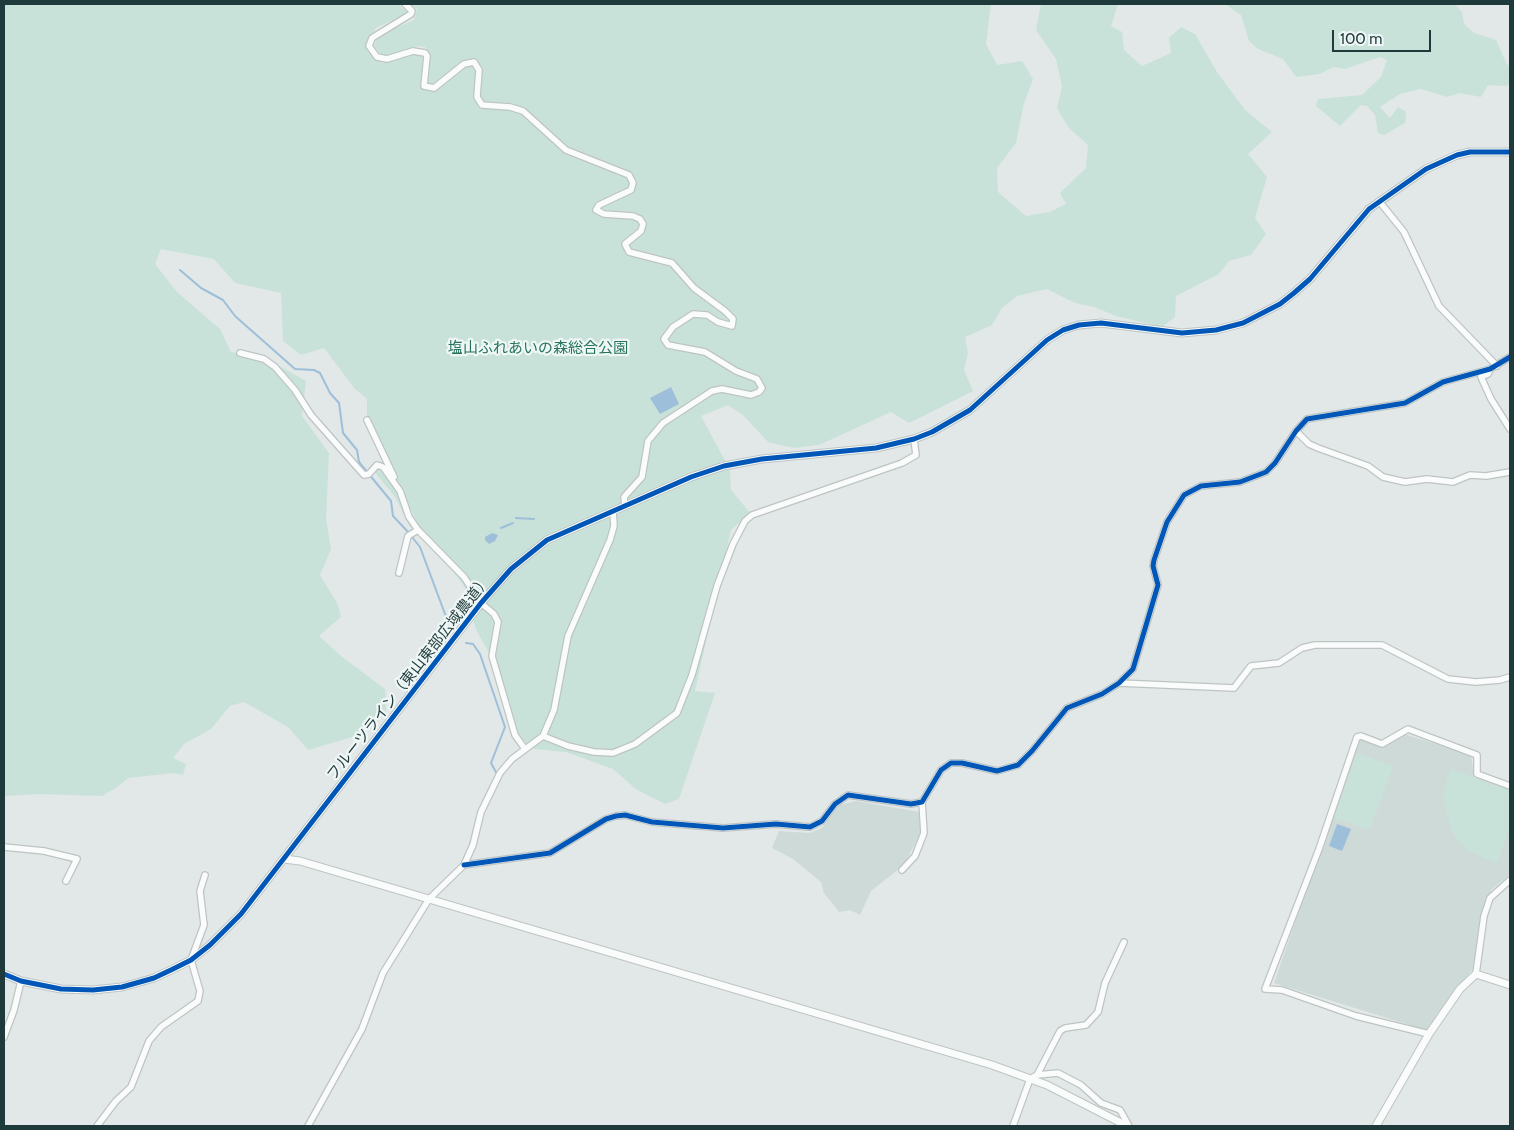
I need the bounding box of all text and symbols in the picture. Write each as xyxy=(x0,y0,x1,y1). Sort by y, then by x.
scale bar xyxy=(1334,20,1433,52)
text: 100 m xyxy=(1340,30,1382,48)
park label: 塩山ふれあいの森総合公園 xyxy=(448,340,628,358)
street label: フルーツライン（東山東部広域農道） xyxy=(323,572,495,784)

